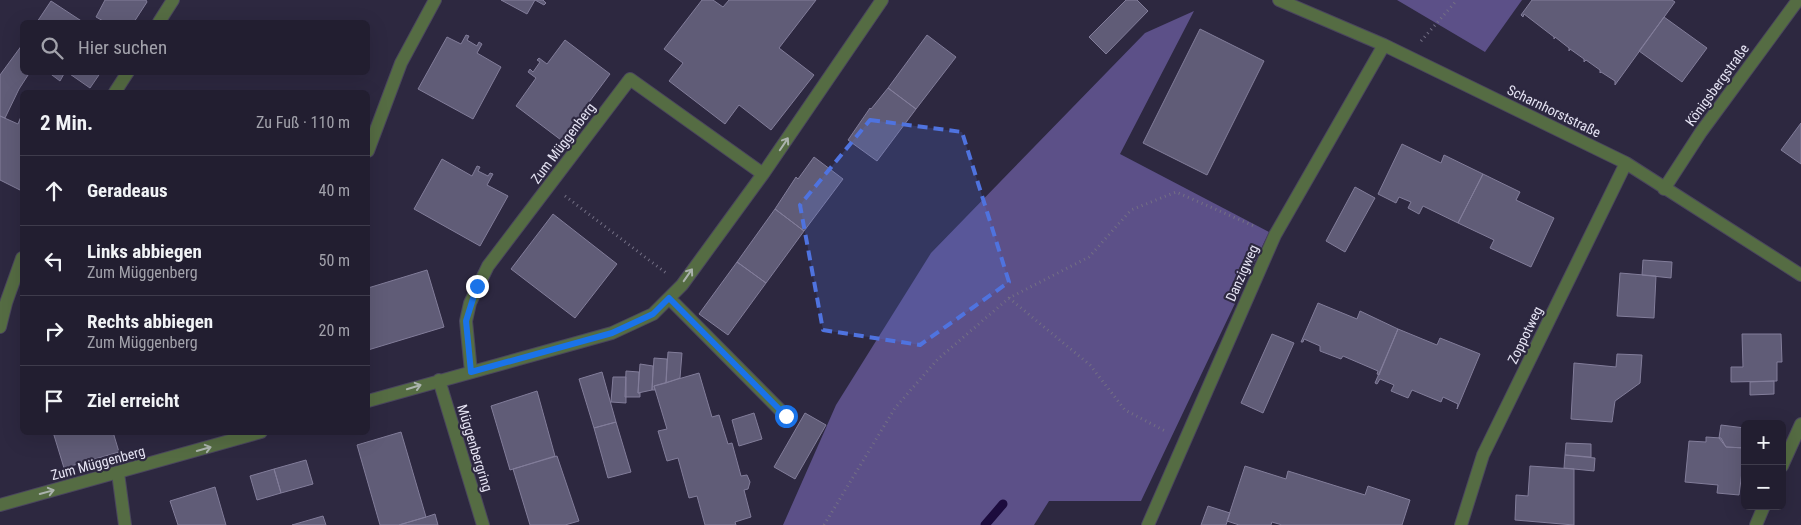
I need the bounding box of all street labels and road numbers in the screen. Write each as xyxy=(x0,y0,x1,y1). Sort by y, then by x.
street label: Königsbergstraße xyxy=(1682,41,1752,129)
street label: Scharnhorststraße xyxy=(1505,81,1604,141)
street label: Zum Müggenberg xyxy=(528,100,598,186)
street label: Danzigweg xyxy=(1222,242,1262,304)
street label: Zoppotweg xyxy=(1504,304,1546,366)
street label: Müggenbergring xyxy=(454,403,496,493)
street label: Zum Müggenberg xyxy=(49,443,147,483)

